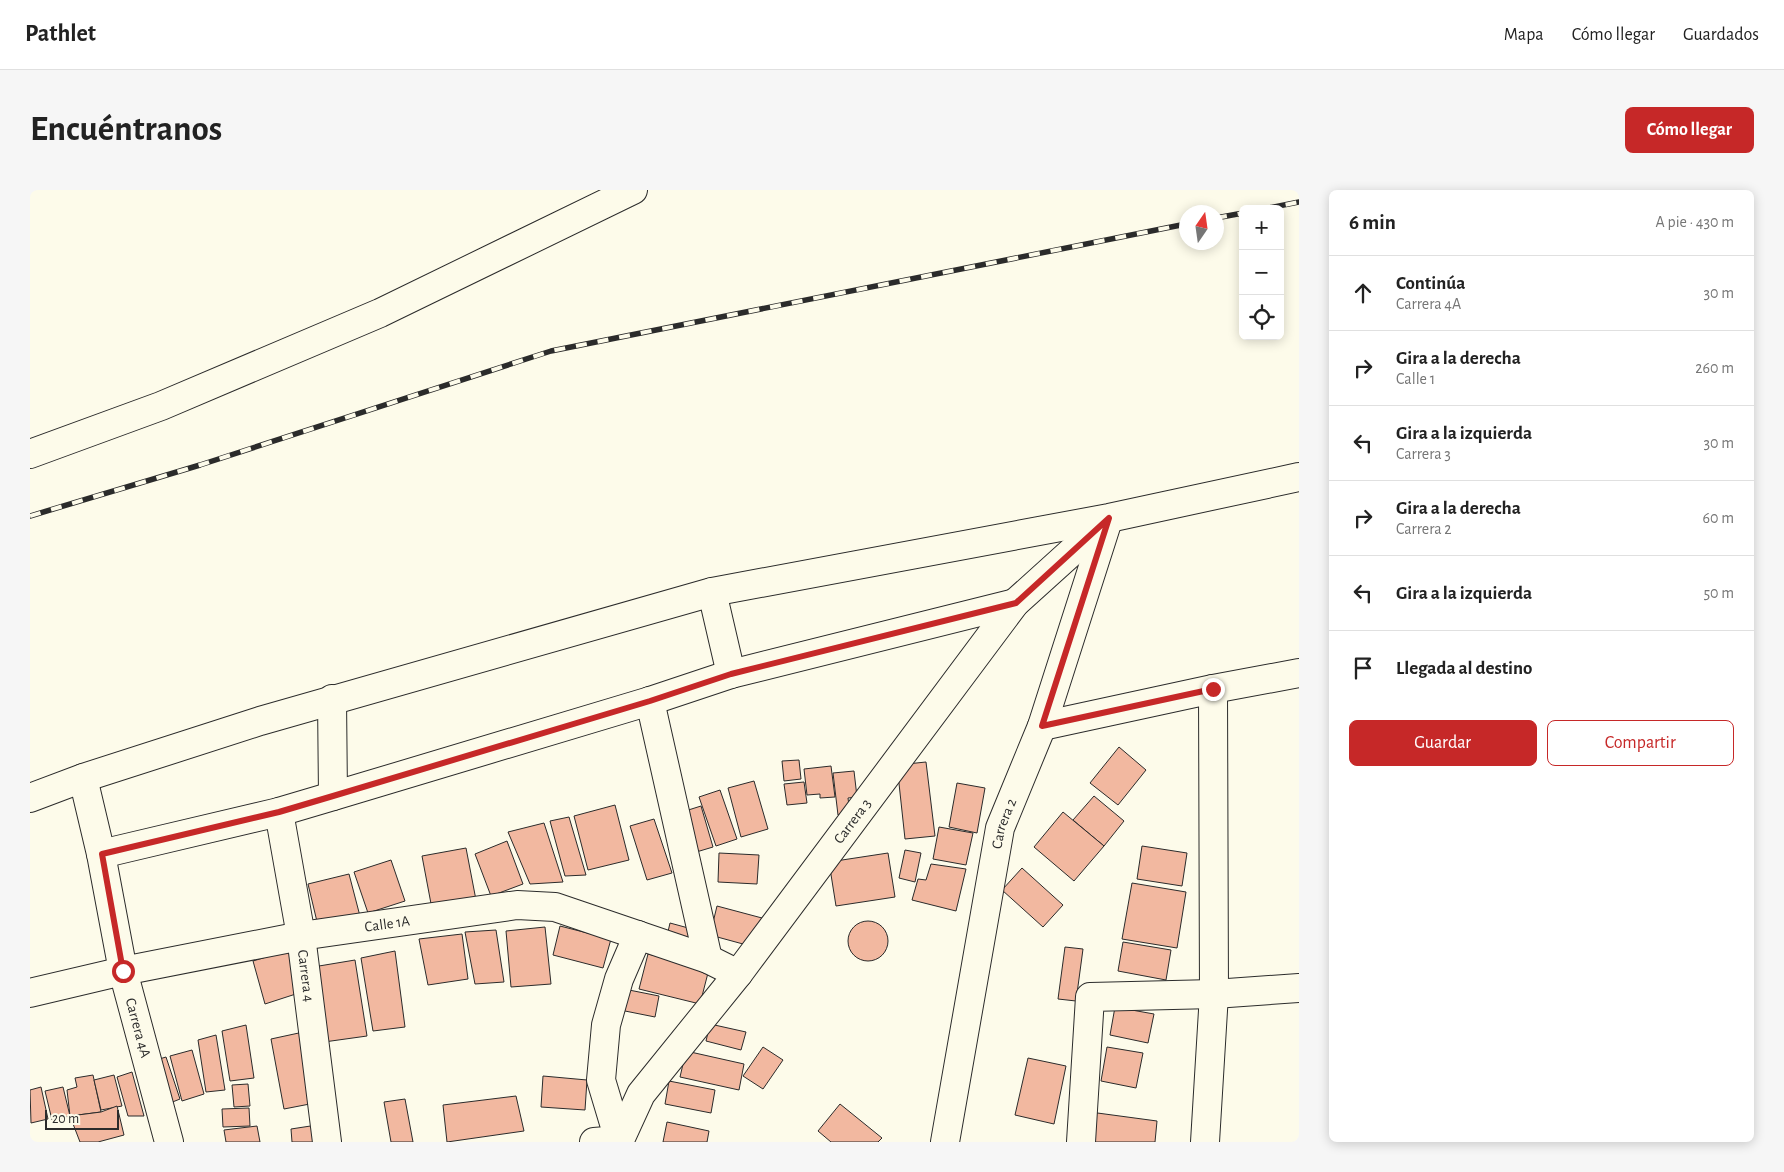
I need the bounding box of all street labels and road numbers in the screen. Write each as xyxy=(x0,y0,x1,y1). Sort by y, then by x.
street label: Carrera 3 xyxy=(831,796,874,846)
street label: Carrera 2 xyxy=(990,796,1019,850)
street label: Calle 1A xyxy=(364,913,411,935)
street label: Carrera 4 xyxy=(295,949,316,1003)
street label: Carrera 4A xyxy=(123,996,153,1060)

